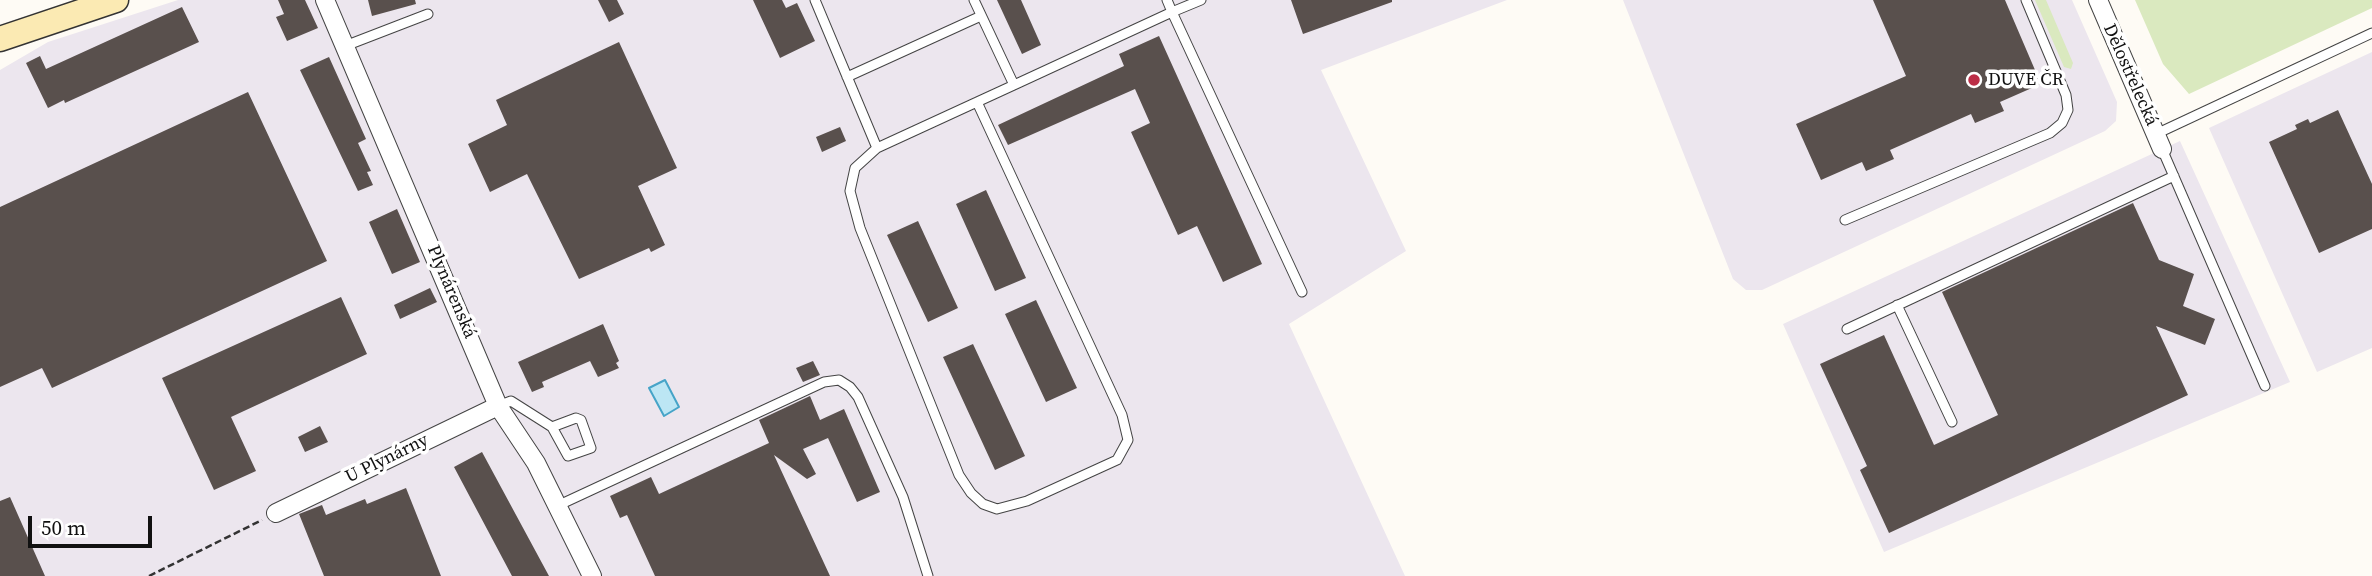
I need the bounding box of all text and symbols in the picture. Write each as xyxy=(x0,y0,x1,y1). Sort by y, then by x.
street label: Dělostřelecká xyxy=(2098,21,2162,129)
place label: DUVE ČR xyxy=(1988,69,2063,91)
marker: DUVE ČR xyxy=(1966,72,1982,88)
street label: Plynárenská xyxy=(422,242,480,342)
street label: U Plynárny xyxy=(342,430,432,488)
scale bar xyxy=(32,503,156,546)
text: 50 m xyxy=(41,513,86,542)

